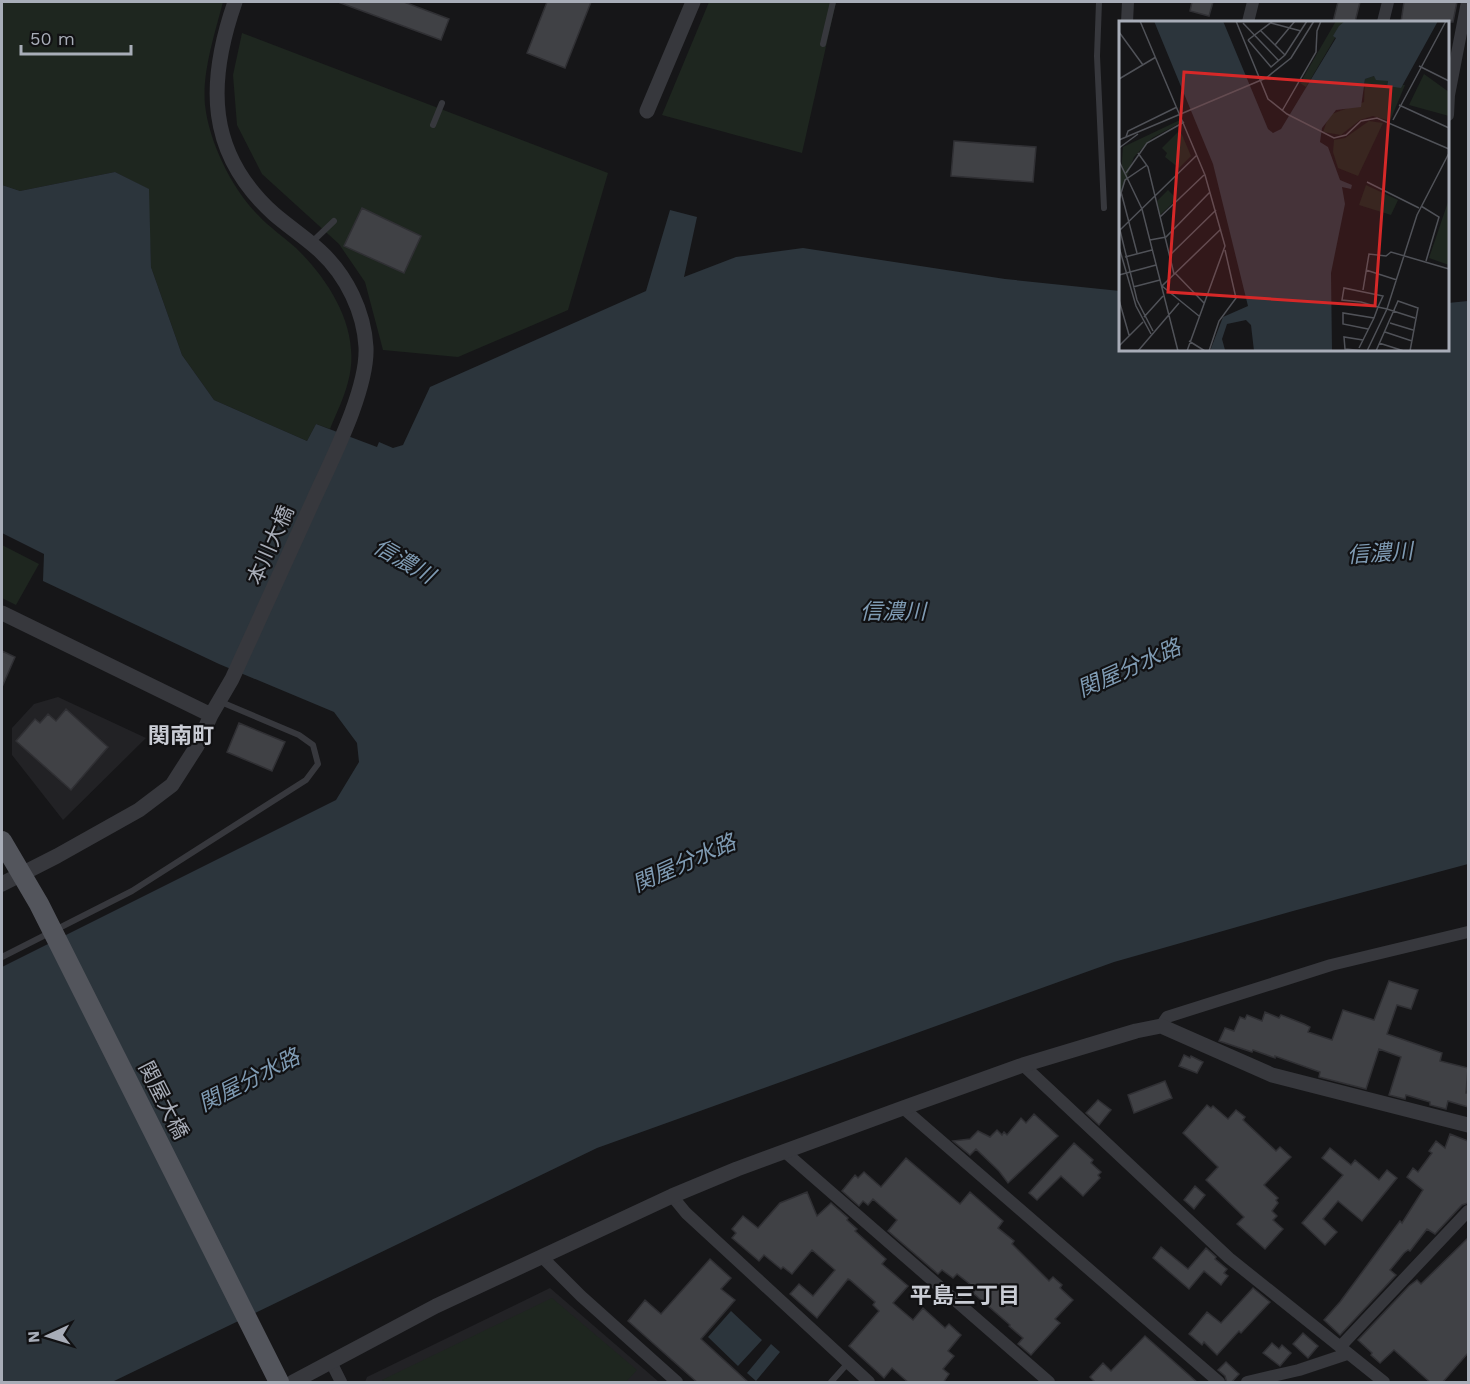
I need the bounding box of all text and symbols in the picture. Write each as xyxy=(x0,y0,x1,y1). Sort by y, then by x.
scale bar xyxy=(21,18,130,56)
inset map xyxy=(1119,21,1449,351)
text: 50 m xyxy=(30,28,75,49)
street label: 本川大橋 xyxy=(241,502,299,588)
water label: 信濃川 xyxy=(369,534,441,589)
water label: 信濃川 xyxy=(1346,538,1416,568)
water label: 信濃川 xyxy=(860,599,928,624)
water label: 関屋分水路 xyxy=(1074,633,1186,702)
district label: 関南町 xyxy=(148,723,214,748)
water label: 関屋分水路 xyxy=(629,828,741,897)
water label: 関屋分水路 xyxy=(194,1043,305,1116)
street label: 関屋大橋 xyxy=(134,1057,194,1143)
district label: 平島三丁目 xyxy=(910,1283,1020,1308)
north arrow xyxy=(18,1306,78,1366)
text: N xyxy=(24,1330,43,1344)

